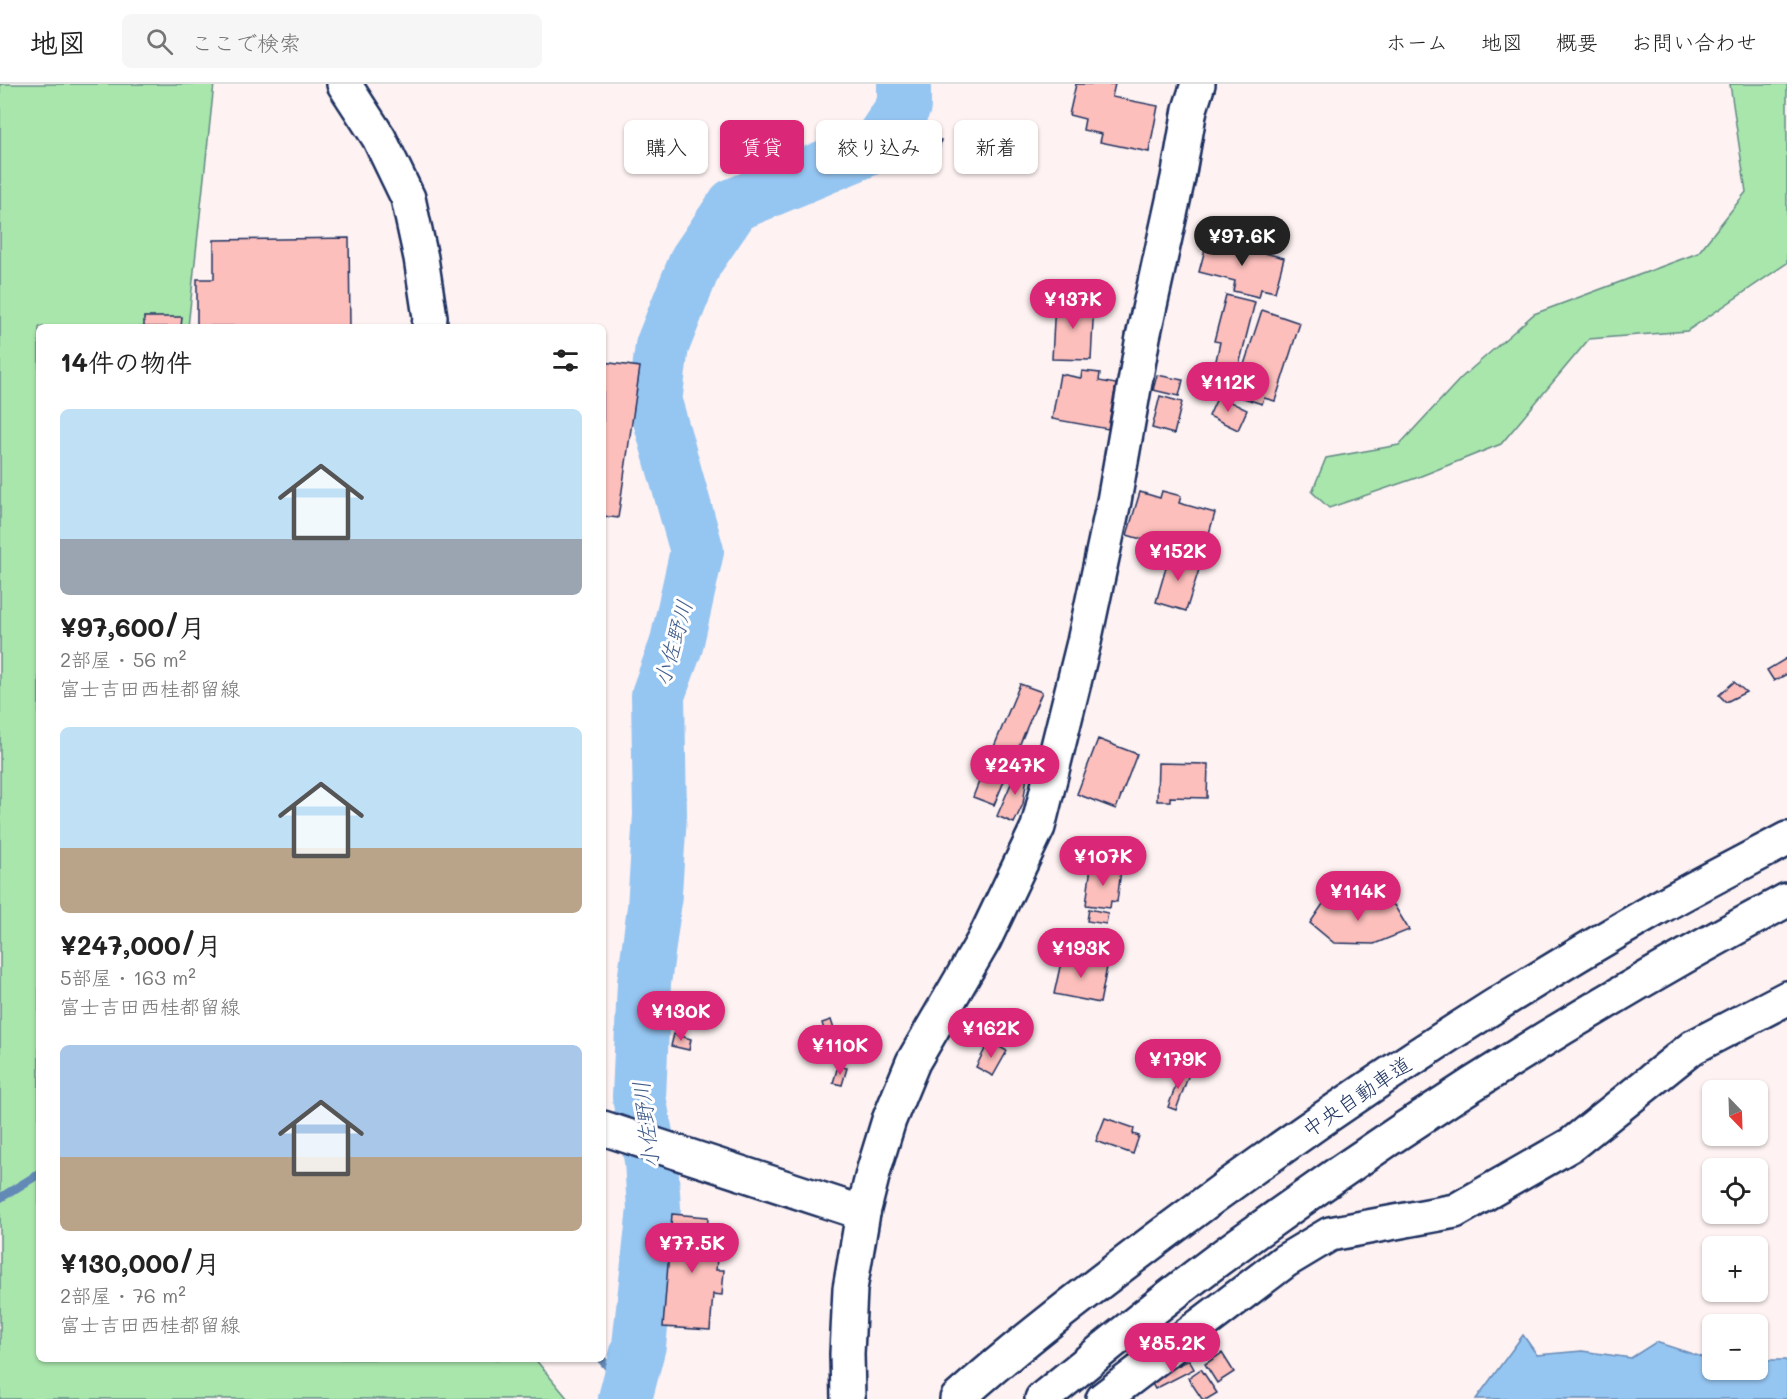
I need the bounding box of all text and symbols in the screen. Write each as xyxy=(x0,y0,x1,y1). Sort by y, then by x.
search box xyxy=(122,14,542,68)
text: 地図 xyxy=(30,24,86,60)
icon: search xyxy=(143,25,176,58)
text: ここで検索 xyxy=(191,28,301,57)
text: ホーム xyxy=(1386,28,1448,55)
text: 地図 xyxy=(1481,28,1523,55)
text: 概要 xyxy=(1556,28,1598,55)
text: お問い合わせ xyxy=(1631,28,1757,55)
chip: 購入 xyxy=(624,120,708,174)
chip: 賃貸 xyxy=(720,120,804,174)
chip: 絞り込み xyxy=(816,120,942,174)
chip: 新着 xyxy=(954,120,1038,174)
pin: ¥97.6K xyxy=(1193,216,1291,267)
text: ¥97.6K xyxy=(1208,222,1276,248)
pin: ¥137K xyxy=(1031,279,1115,330)
text: ¥137K xyxy=(1044,285,1102,311)
icon: filters xyxy=(549,344,582,377)
text: 14件の物件 xyxy=(60,345,192,379)
pin: ¥112K xyxy=(1186,362,1270,413)
text: ¥112K xyxy=(1200,368,1256,394)
icon: home xyxy=(267,448,375,556)
pin: ¥152K xyxy=(1136,531,1220,582)
text: ¥152K xyxy=(1149,537,1207,563)
water label: 小佐野川 xyxy=(646,597,699,689)
text: ¥97,600/月 xyxy=(60,610,205,644)
text: 2部屋 · 56 m² xyxy=(60,646,186,672)
text: 富士吉田西桂都留線 xyxy=(60,675,240,701)
pin: ¥247K xyxy=(973,745,1057,796)
text: ¥247K xyxy=(984,751,1046,777)
icon: home xyxy=(267,766,375,874)
pin: ¥107K xyxy=(1061,836,1145,887)
text: ¥107K xyxy=(1073,842,1133,868)
pin: ¥114K xyxy=(1316,871,1400,922)
text: ¥114K xyxy=(1330,877,1386,903)
text: ¥247,000/月 xyxy=(60,928,222,962)
pin: ¥193K xyxy=(1039,928,1123,979)
text: ¥193K xyxy=(1051,934,1111,960)
text: 5部屋 · 163 m² xyxy=(60,964,196,990)
pin: ¥130K xyxy=(639,991,723,1042)
text: 富士吉田西桂都留線 xyxy=(60,993,240,1019)
text: ¥130K xyxy=(651,997,711,1023)
pin: ¥162K xyxy=(949,1008,1033,1059)
text: ¥162K xyxy=(962,1014,1020,1040)
pin: ¥110K xyxy=(798,1025,882,1076)
text: ¥110K xyxy=(812,1031,868,1057)
pin: ¥179K xyxy=(1136,1039,1220,1090)
text: ¥179K xyxy=(1149,1045,1207,1071)
street label: 中央自動車道 xyxy=(1296,1049,1416,1142)
water label: 小佐野川 xyxy=(626,1080,665,1171)
north arrow xyxy=(1702,1080,1768,1146)
map controls xyxy=(1702,1080,1768,1380)
icon: home xyxy=(267,1084,375,1192)
button: locate xyxy=(1702,1158,1768,1224)
pin: ¥77.5K xyxy=(643,1223,741,1274)
text: ¥77.5K xyxy=(659,1229,725,1255)
button: + xyxy=(1702,1236,1768,1302)
text: ¥130,000/月 xyxy=(60,1246,220,1280)
text: 2部屋 · 76 m² xyxy=(60,1282,186,1308)
text: 富士吉田西桂都留線 xyxy=(60,1311,240,1337)
button: − xyxy=(1702,1314,1768,1380)
pin: ¥85.2K xyxy=(1123,1323,1221,1374)
text: ¥85.2K xyxy=(1138,1329,1206,1355)

